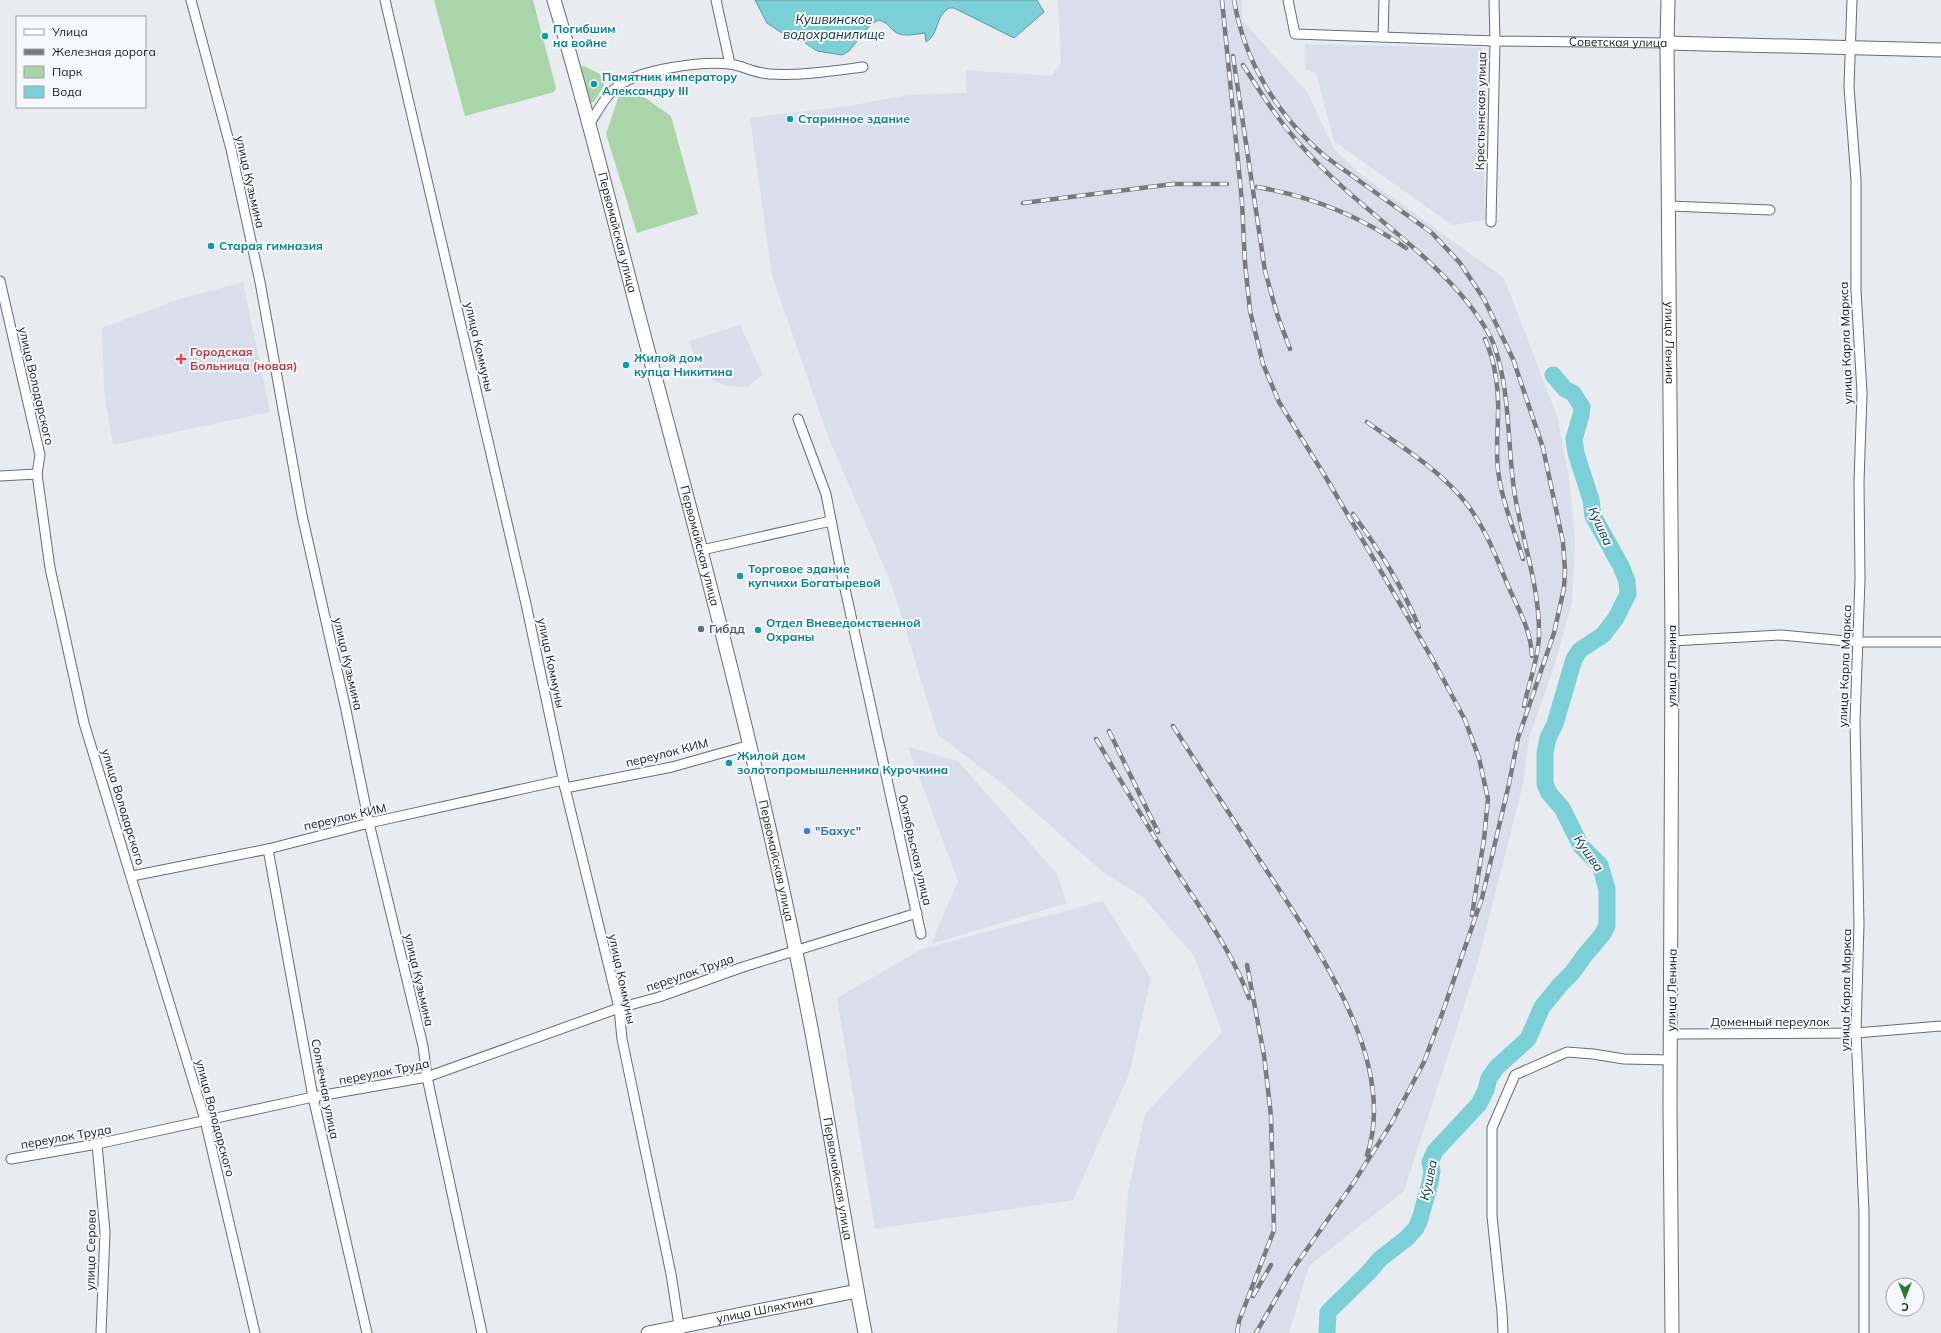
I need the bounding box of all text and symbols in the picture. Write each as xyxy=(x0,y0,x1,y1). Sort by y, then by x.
water label: Кушвинское водохранилище xyxy=(783,11,885,42)
legend xyxy=(16,16,146,108)
place label: Погибшим на войне xyxy=(553,21,616,50)
text: Улица xyxy=(51,24,88,39)
marker: Погибшим на войне xyxy=(540,31,550,41)
street label: Советская улица xyxy=(1569,34,1667,50)
text: Железная дорога xyxy=(52,44,156,59)
street label: Крестьянская улица xyxy=(1472,52,1489,170)
text: Парк xyxy=(52,64,83,79)
place label: Памятник императору Александру III xyxy=(602,69,737,98)
marker: Памятник императору Александру III xyxy=(589,79,599,89)
text: Вода xyxy=(52,84,82,99)
place label: Старинное здание xyxy=(798,111,910,126)
marker: Старинное здание xyxy=(785,114,795,124)
street label: улица Кузьмина xyxy=(233,134,268,230)
street label: Первомайская улица xyxy=(595,170,641,294)
place label: Старая гимназия xyxy=(219,238,323,253)
marker: Старая гимназия xyxy=(206,241,216,251)
street label: улица Карла Маркса xyxy=(1836,281,1855,405)
street label: улица Коммуны xyxy=(462,301,497,393)
street label: улица Ленина xyxy=(1662,302,1678,384)
street label: улица Володарского xyxy=(16,325,57,446)
place label: Городская Больница (новая) xyxy=(190,344,297,373)
place label: Жилой дом купца Никитина xyxy=(634,350,733,379)
marker: Городская Больница (новая) xyxy=(175,353,187,365)
marker: Жилой дом купца Никитина xyxy=(621,360,631,370)
street label: Первомайская улица xyxy=(677,484,723,608)
water label: Кушва xyxy=(1585,504,1617,548)
place label: Торговое здание купчихи Богатыревой xyxy=(748,561,881,590)
marker: Торговое здание купчихи Богатыревой xyxy=(735,571,745,581)
street label: улица Карла Маркса xyxy=(1835,604,1854,728)
place label: Отдел Вневедомственной Охраны xyxy=(766,615,921,644)
street label: улица Кузьмина xyxy=(331,616,366,712)
street label: улица Коммуны xyxy=(535,617,568,709)
place label: Гибдд xyxy=(709,621,745,636)
marker: Гибдд xyxy=(696,624,706,634)
marker: Отдел Вневедомственной Охраны xyxy=(753,625,763,635)
street label: улица Ленина xyxy=(1664,625,1679,707)
street label: переулок КИМ xyxy=(624,735,710,770)
street label: улица Володарского xyxy=(99,747,148,867)
place label: Жилой дом золотопромышленника Курочкина xyxy=(737,748,948,777)
marker: Жилой дом золотопромышленника Курочкина xyxy=(724,758,734,768)
street label: Октябрьская улица xyxy=(895,793,936,907)
street label: Первомайская улица xyxy=(756,798,797,923)
street label: переулок КИМ xyxy=(302,800,388,833)
place label: "Бахус" xyxy=(815,823,861,838)
marker: "Бахус" xyxy=(802,826,812,836)
water label: Кушва xyxy=(1571,832,1607,874)
street label: улица Карла Маркса xyxy=(1837,928,1854,1052)
street label: улица Кузьмина xyxy=(402,932,437,1028)
street label: улица Коммуны xyxy=(606,933,639,1025)
street label: улица Ленина xyxy=(1663,949,1680,1031)
street label: переулок Труда xyxy=(644,950,736,995)
street label: Доменный переулок xyxy=(1710,1014,1830,1029)
street label: Солнечная улица xyxy=(308,1038,343,1140)
street label: переулок Труда xyxy=(337,1055,430,1088)
street label: улица Володарского xyxy=(193,1058,238,1178)
street label: Первомайская улица xyxy=(820,1116,856,1241)
street label: переулок Труда xyxy=(19,1121,112,1152)
water label: Кушва xyxy=(1416,1158,1440,1202)
street label: улица Серова xyxy=(82,1209,99,1291)
north arrow xyxy=(1885,1277,1925,1317)
street label: улица Шляхтина xyxy=(715,1292,814,1326)
text: С xyxy=(1901,1300,1909,1314)

